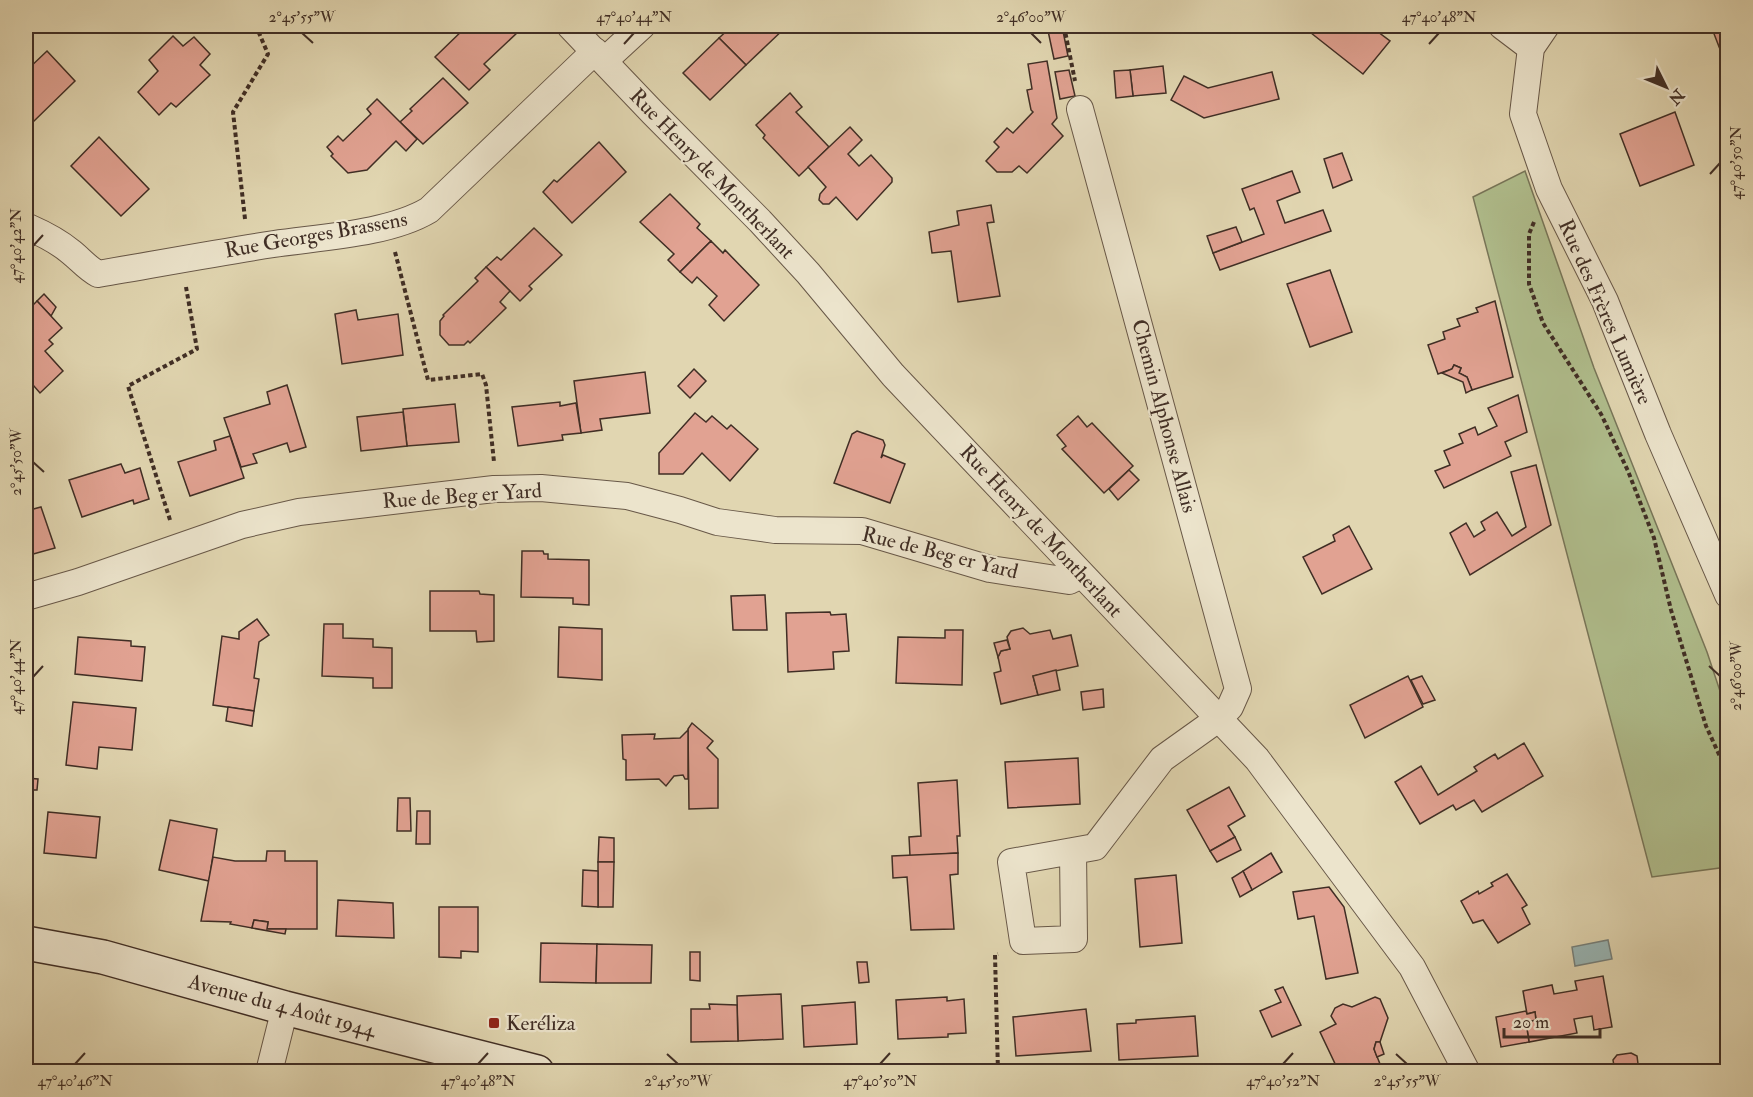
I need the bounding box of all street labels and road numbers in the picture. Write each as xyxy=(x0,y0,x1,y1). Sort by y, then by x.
street label: Rue Henry de Montherlant xyxy=(623,83,801,265)
street label: Rue Georges Brassens xyxy=(222,206,410,264)
street label: Rue des Frères Lumière xyxy=(1552,215,1658,409)
street label: Chemin Alphonse Allais xyxy=(1125,316,1203,516)
street label: Rue Henry de Montherlant xyxy=(954,439,1128,623)
street label: Rue de Beg er Yard xyxy=(381,477,543,515)
street label: Rue de Beg er Yard xyxy=(859,521,1022,586)
street label: Avenue du 4 Août 1944 xyxy=(184,968,380,1044)

